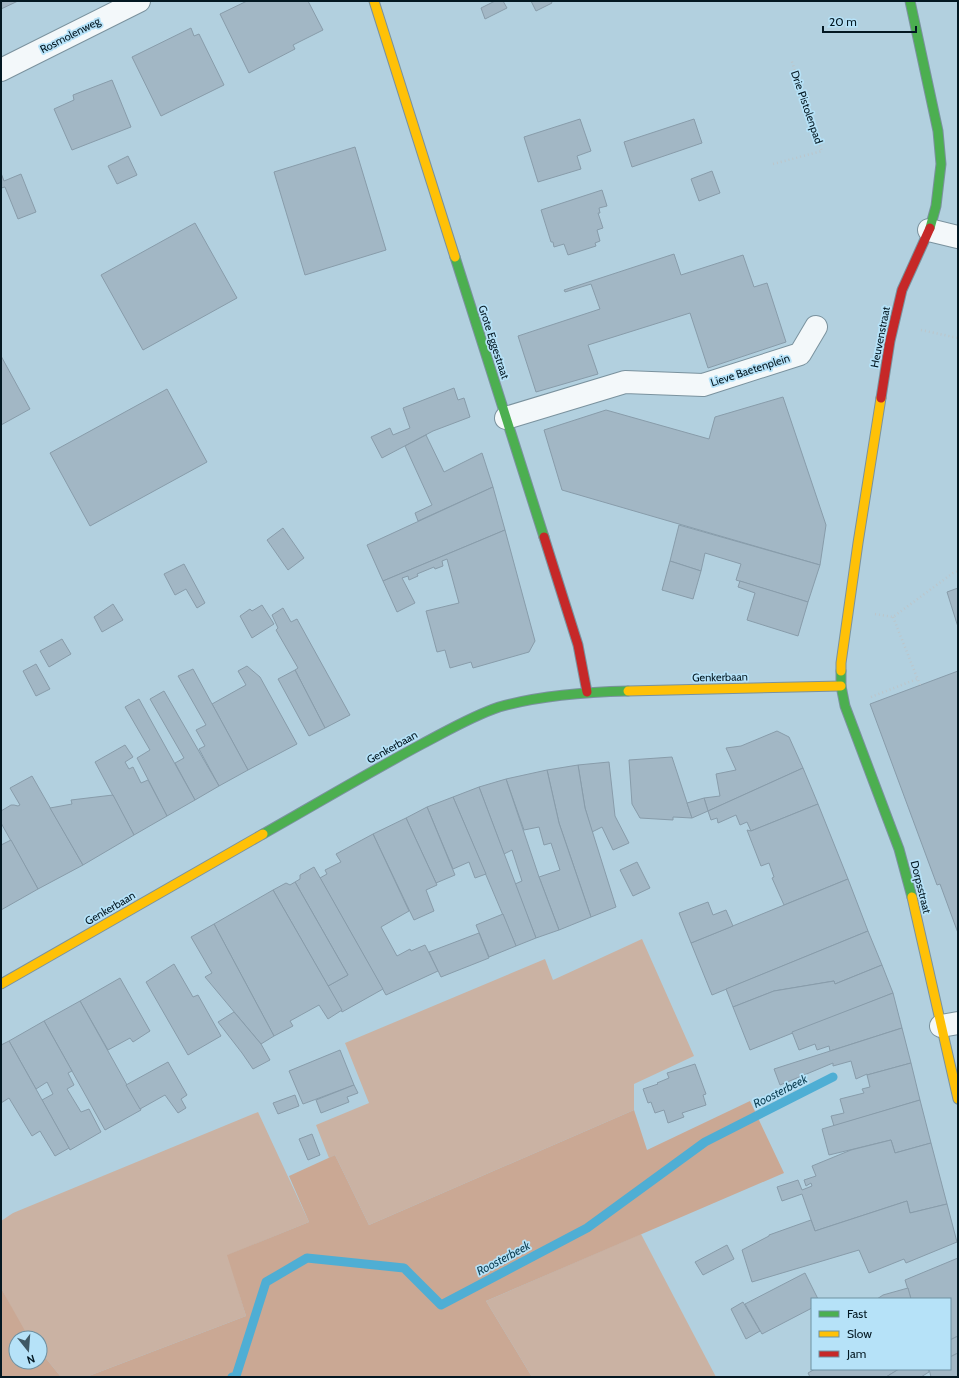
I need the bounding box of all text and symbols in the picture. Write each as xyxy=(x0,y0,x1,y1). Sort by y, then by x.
scale bar xyxy=(823,8,916,34)
street label: Rosmolenweg xyxy=(37,14,103,56)
text: 20 m xyxy=(829,14,857,29)
street label: Drie Pistolenpad xyxy=(788,69,826,145)
street label: Grote Eggestraat xyxy=(475,303,513,381)
street label: Heuvenstraat xyxy=(867,305,893,369)
street label: Lieve Baetenplein xyxy=(709,351,791,389)
street label: Genkerbaan xyxy=(692,670,748,684)
street label: Genkerbaan xyxy=(364,727,420,767)
street label: Dorpsstraat xyxy=(908,859,934,915)
street label: Genkerbaan xyxy=(82,888,138,928)
water label: Roosterbeek xyxy=(750,1071,810,1111)
water label: Roosterbeek xyxy=(474,1237,533,1278)
legend xyxy=(811,1298,951,1370)
text: Fast xyxy=(847,1306,867,1321)
text: Slow xyxy=(847,1326,872,1341)
north arrow xyxy=(8,1330,48,1370)
text: Jam xyxy=(846,1346,866,1361)
text: N xyxy=(25,1352,37,1367)

